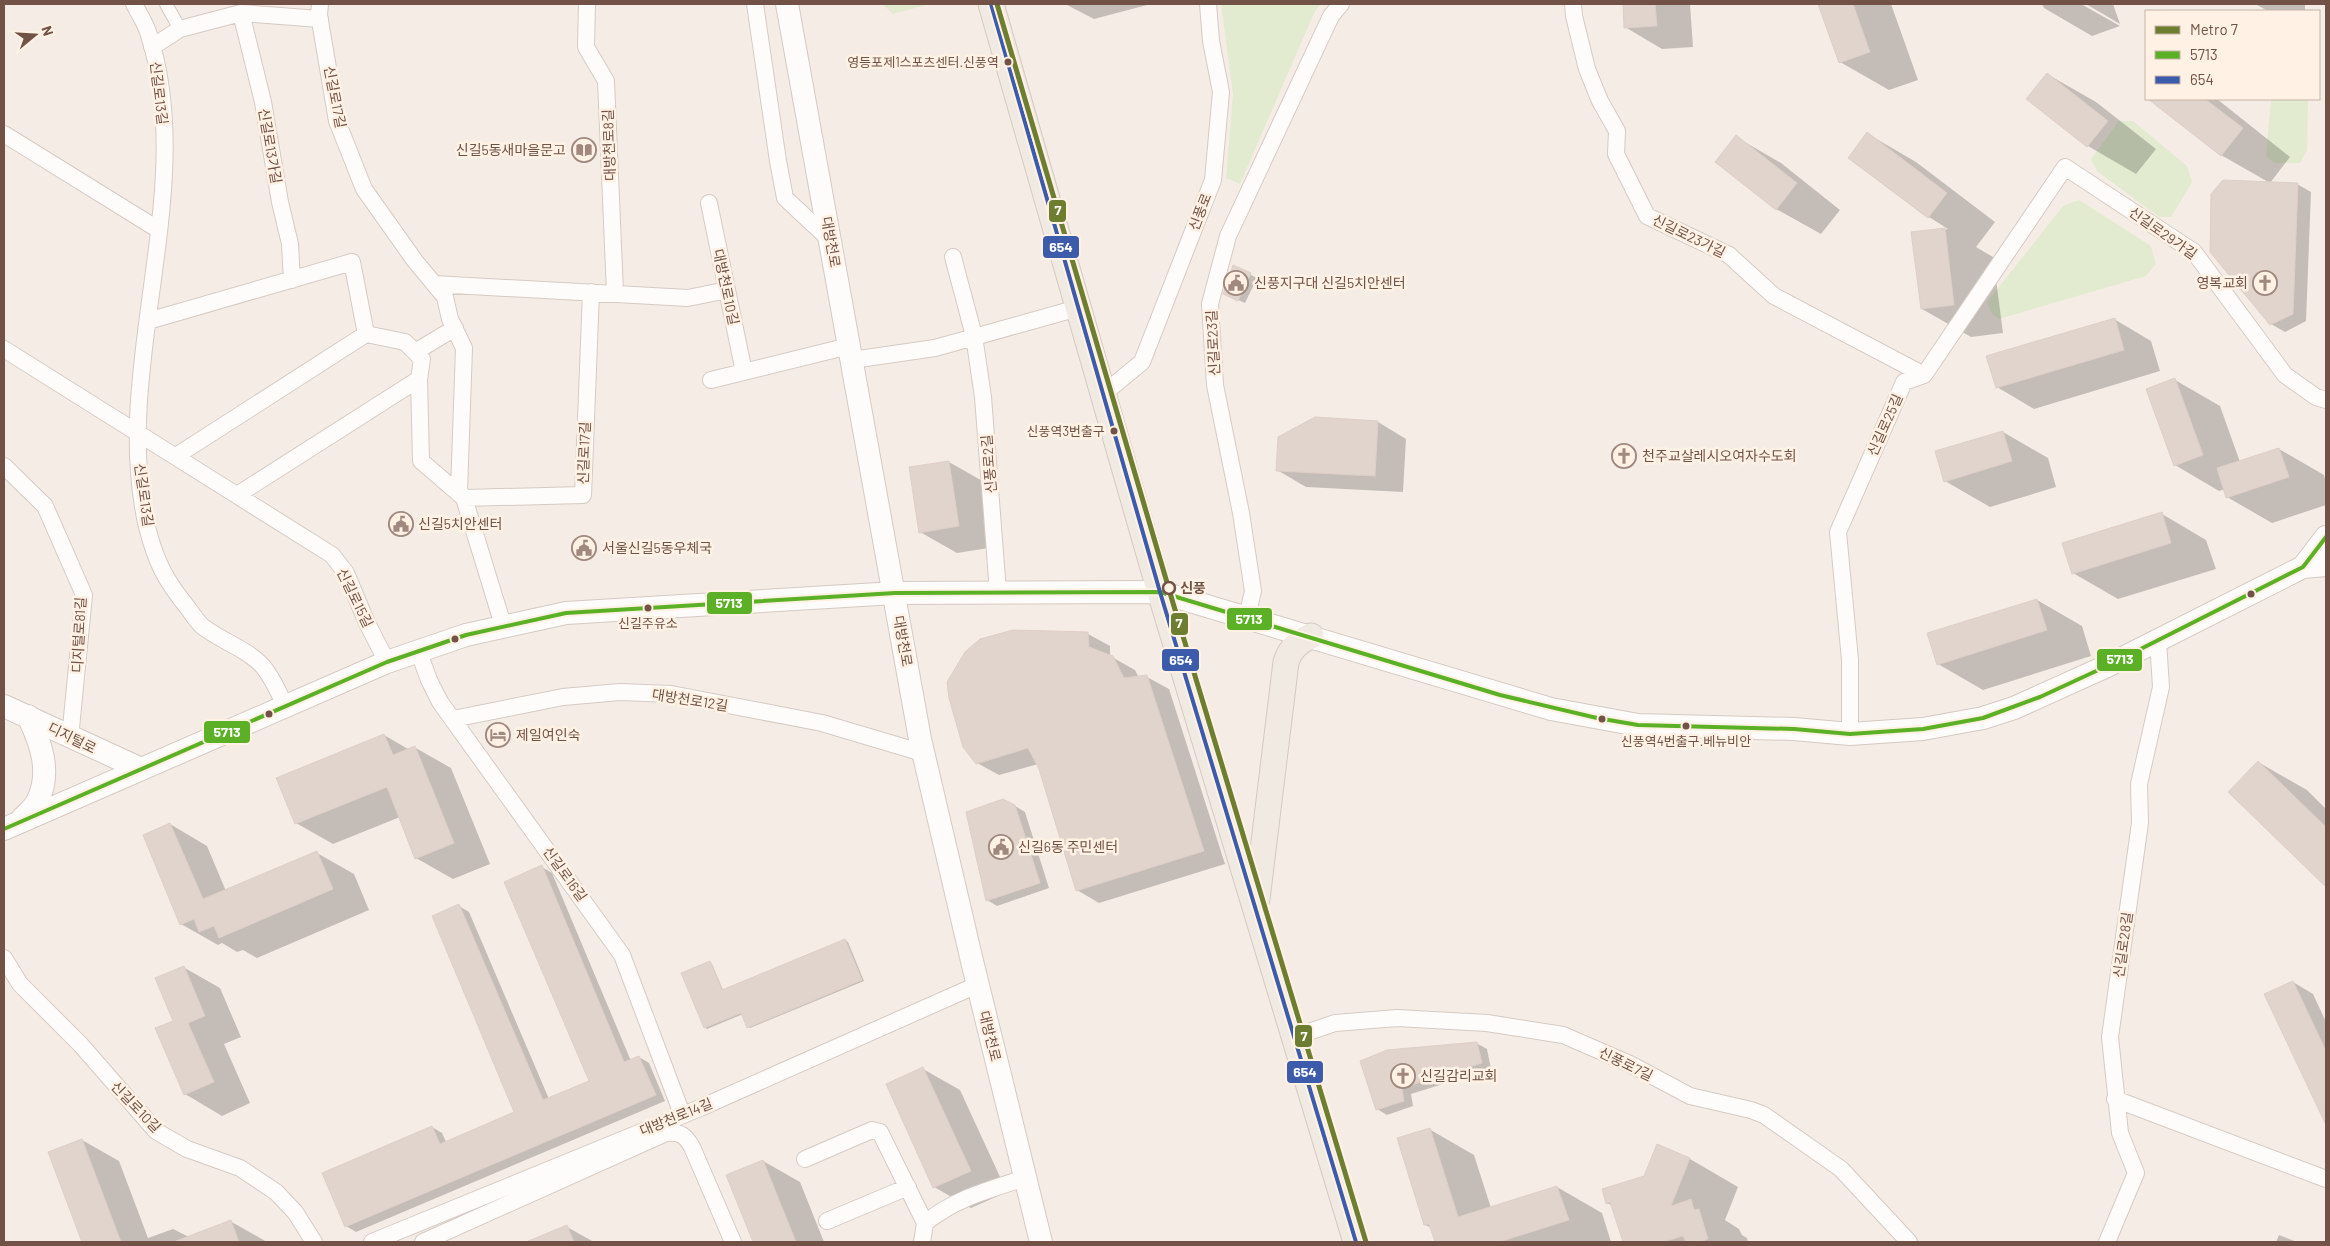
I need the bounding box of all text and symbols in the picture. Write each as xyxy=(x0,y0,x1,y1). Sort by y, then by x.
north arrow xyxy=(10,10,60,60)
legend xyxy=(2145,10,2320,100)
text: Metro 7 xyxy=(2190,20,2238,38)
text: N xyxy=(38,24,57,38)
text: 5713 xyxy=(2190,45,2218,63)
place label: 영등포제1스포츠센터.신풍역 xyxy=(847,54,999,70)
marker: 영등포제1스포츠센터.신풍역 xyxy=(1003,57,1013,67)
street label: 신길로13길 xyxy=(147,60,172,126)
street label: 신길로17길 xyxy=(321,64,350,129)
text: 654 xyxy=(2190,70,2214,88)
street label: 신길로13가길 xyxy=(255,107,286,185)
street label: 대방천로8길 xyxy=(599,109,618,181)
library icon: 신길5동새마을문고 xyxy=(571,137,597,163)
place label: 신길5동새마을문고 xyxy=(456,141,566,158)
street label: 신풍로 xyxy=(1185,191,1214,233)
line badge: 7 xyxy=(1048,199,1067,223)
text: 7 xyxy=(1055,201,1062,218)
street label: 신길로29가길 xyxy=(2126,203,2201,262)
street label: 신길로23가길 xyxy=(1650,211,1728,261)
street label: 대방천로 xyxy=(819,215,844,269)
line badge: 654 xyxy=(1042,235,1080,259)
text: 654 xyxy=(1049,238,1073,255)
street label: 대방천로10길 xyxy=(710,247,743,326)
public building icon: 신풍지구대 신길5치안센터 xyxy=(1223,270,1249,296)
church icon: 영복교회 xyxy=(2252,270,2278,296)
place label: 신풍지구대 신길5치안센터 xyxy=(1254,274,1406,291)
place label: 영복교회 xyxy=(2196,274,2248,291)
street label: 신길로23길 xyxy=(1202,310,1223,377)
street label: 신길로25길 xyxy=(1863,391,1906,459)
street label: 신길로17길 xyxy=(574,421,593,485)
place label: 신풍역3번출구 xyxy=(1027,423,1105,439)
marker: 신풍역3번출구 xyxy=(1109,426,1119,436)
street label: 신풍로2길 xyxy=(977,434,1000,494)
church icon: 천주교살레시오여자수도회 xyxy=(1611,443,1637,469)
place label: 천주교살레시오여자수도회 xyxy=(1642,447,1797,464)
street label: 신길로13길 xyxy=(132,462,157,528)
public building icon: 신길5치안센터 xyxy=(388,511,414,537)
place label: 신길5치안센터 xyxy=(418,515,502,532)
public building icon: 서울신길5동우체국 xyxy=(571,535,597,561)
place label: 서울신길5동우체국 xyxy=(602,539,712,556)
street label: 신길로15길 xyxy=(334,565,377,630)
place label: 신풍 xyxy=(1180,579,1206,596)
marker: 신풍 xyxy=(1162,581,1176,595)
unlabelled marker xyxy=(2246,589,2256,599)
line badge: 5713 xyxy=(706,591,753,615)
text: 5713 xyxy=(715,594,743,611)
street label: 디지털로81길 xyxy=(68,596,89,673)
marker: 신길주유소 xyxy=(643,603,653,613)
line badge: 5713 xyxy=(1226,607,1273,631)
text: 5713 xyxy=(1235,610,1263,627)
line badge: 7 xyxy=(1170,612,1189,636)
street label: 대방천로 xyxy=(891,614,916,668)
text: 7 xyxy=(1176,614,1183,631)
place label: 신길주유소 xyxy=(618,615,678,631)
unlabelled marker xyxy=(450,634,460,644)
line badge: 654 xyxy=(1161,648,1200,672)
line badge: 5713 xyxy=(2096,648,2143,672)
text: 5713 xyxy=(2106,650,2134,667)
text: 654 xyxy=(1169,651,1193,668)
street label: 대방천로12길 xyxy=(651,685,729,714)
unlabelled marker xyxy=(264,709,274,719)
unlabelled marker xyxy=(1597,714,1607,724)
street label: 디지털로 xyxy=(45,719,99,757)
line badge: 5713 xyxy=(203,720,251,744)
marker: 신풍역4번출구.베뉴비안 xyxy=(1681,721,1691,731)
hotel icon: 제일여인숙 xyxy=(485,722,511,748)
text: 5713 xyxy=(213,723,241,740)
place label: 제일여인숙 xyxy=(516,726,581,743)
place label: 신풍역4번출구.베뉴비안 xyxy=(1621,733,1751,749)
public building icon: 신길6동 주민센터 xyxy=(988,834,1014,860)
place label: 신길6동 주민센터 xyxy=(1018,838,1118,855)
street label: 신길로16길 xyxy=(540,843,591,904)
street label: 신길로28길 xyxy=(2109,911,2136,979)
street label: 대방천로 xyxy=(976,1009,1005,1063)
line badge: 7 xyxy=(1294,1024,1313,1048)
text: 7 xyxy=(1301,1027,1308,1044)
street label: 신풍로7길 xyxy=(1596,1043,1656,1084)
line badge: 654 xyxy=(1286,1060,1324,1084)
text: 654 xyxy=(1293,1063,1317,1080)
church icon: 신길감리교회 xyxy=(1390,1063,1416,1089)
place label: 신길감리교회 xyxy=(1420,1067,1497,1084)
street label: 신길로10길 xyxy=(108,1078,165,1136)
street label: 대방천로14길 xyxy=(637,1094,715,1139)

